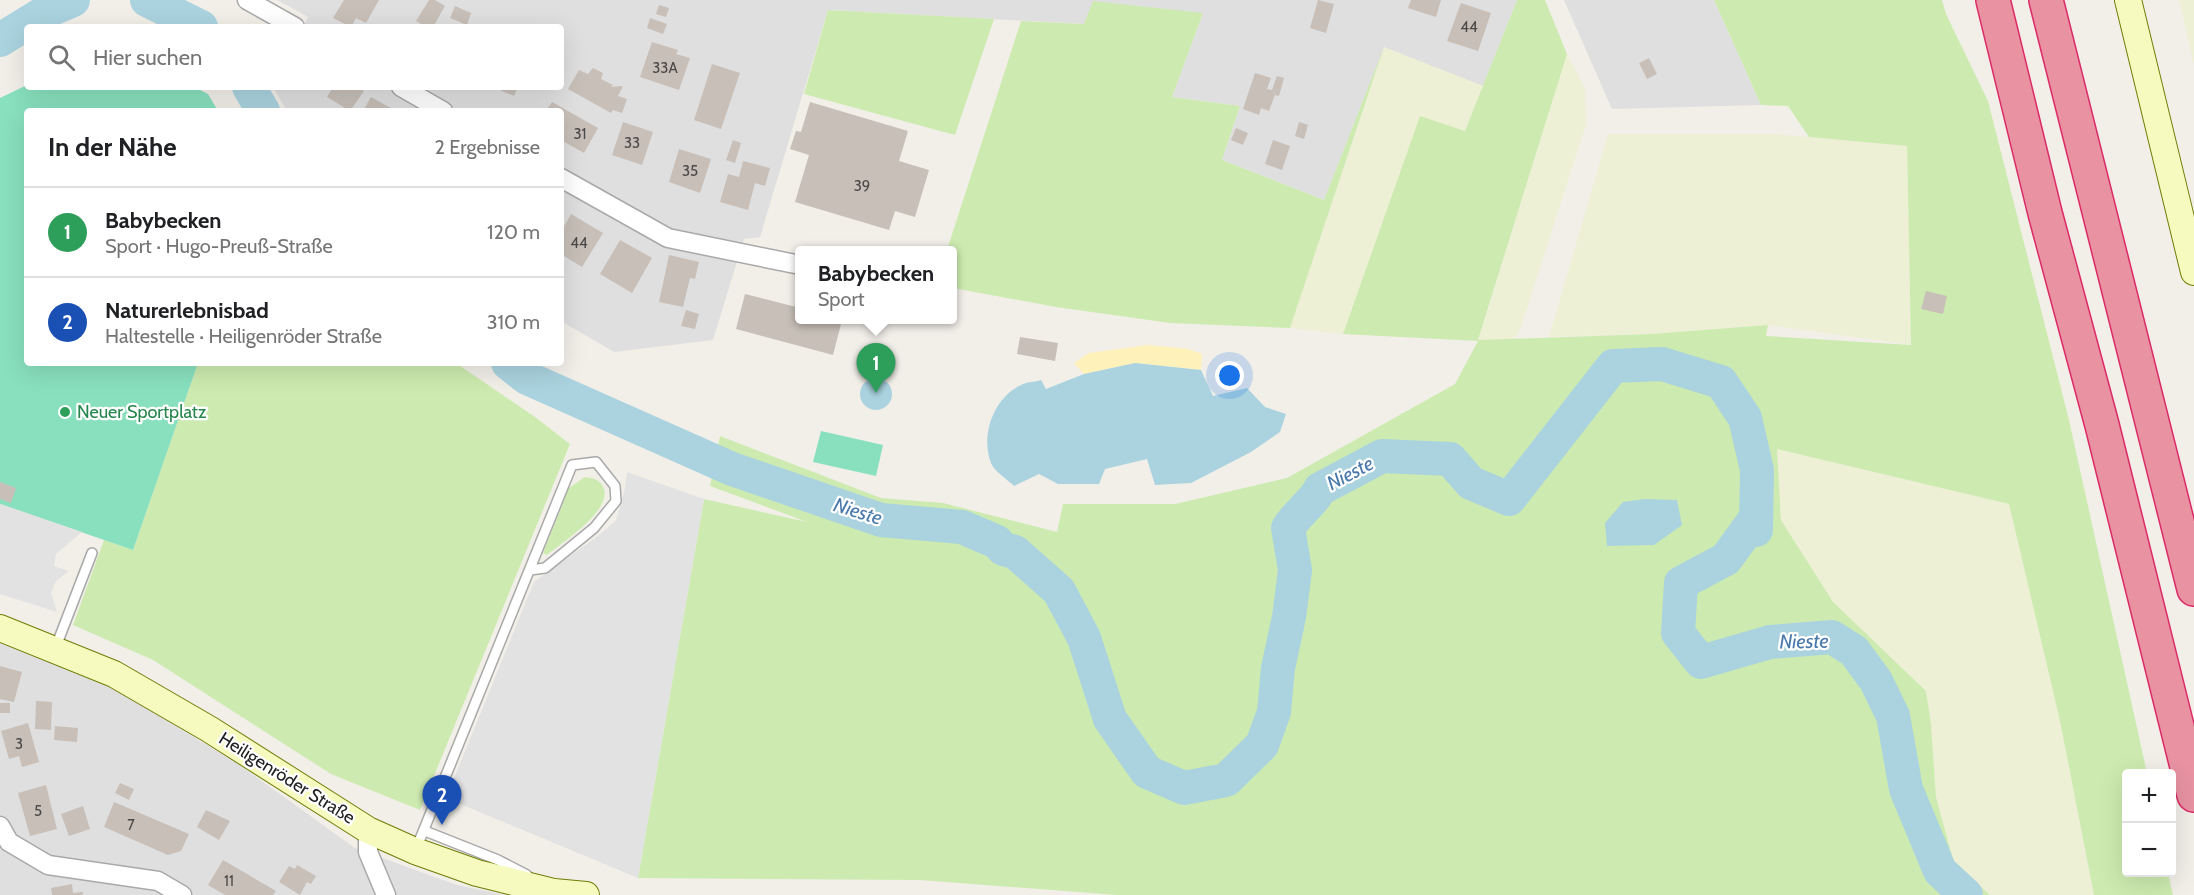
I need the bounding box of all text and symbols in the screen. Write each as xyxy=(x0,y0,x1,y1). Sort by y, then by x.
house number: 44 xyxy=(1460,18,1478,36)
search box xyxy=(24,24,564,90)
icon: search xyxy=(45,41,78,74)
text: Hier suchen xyxy=(93,44,202,71)
house number: 33A xyxy=(652,59,678,77)
house number: 31 xyxy=(573,125,587,143)
text: In der Nähe xyxy=(48,131,177,163)
house number: 33 xyxy=(624,134,640,152)
text: 2 Ergebnisse xyxy=(434,135,540,159)
house number: 35 xyxy=(682,162,698,180)
house number: 39 xyxy=(854,177,870,195)
text: Babybecken xyxy=(105,207,221,234)
text: 1 xyxy=(64,220,71,244)
text: 120 m xyxy=(487,220,540,244)
text: Sport · Hugo-Preuß-Straße xyxy=(105,234,333,258)
house number: 44 xyxy=(570,234,588,252)
popup xyxy=(795,246,957,324)
text: Babybecken xyxy=(818,260,934,287)
text: Sport xyxy=(818,287,865,311)
text: Naturerlebnisbad xyxy=(105,297,269,324)
text: 2 xyxy=(62,310,73,334)
text: 310 m xyxy=(487,310,540,334)
text: Haltestelle · Heiligenröder Straße xyxy=(105,324,382,348)
pin: 1 xyxy=(856,344,896,393)
your location xyxy=(1215,361,1244,390)
place label: Neuer Sportplatz xyxy=(77,401,207,423)
marker: Neuer Sportplatz xyxy=(58,405,72,419)
water label: Nieste xyxy=(1323,451,1377,495)
water label: Nieste xyxy=(831,492,885,530)
water label: Nieste xyxy=(1779,629,1829,653)
street label: Heiligenröder Straße xyxy=(215,727,359,829)
house number: 3 xyxy=(15,735,23,753)
map controls xyxy=(2122,769,2176,877)
button: + xyxy=(2122,769,2176,823)
pin: 2 xyxy=(422,776,462,825)
house number: 5 xyxy=(34,802,42,820)
house number: 7 xyxy=(127,816,135,834)
button: − xyxy=(2122,823,2176,877)
house number: 11 xyxy=(224,872,234,890)

